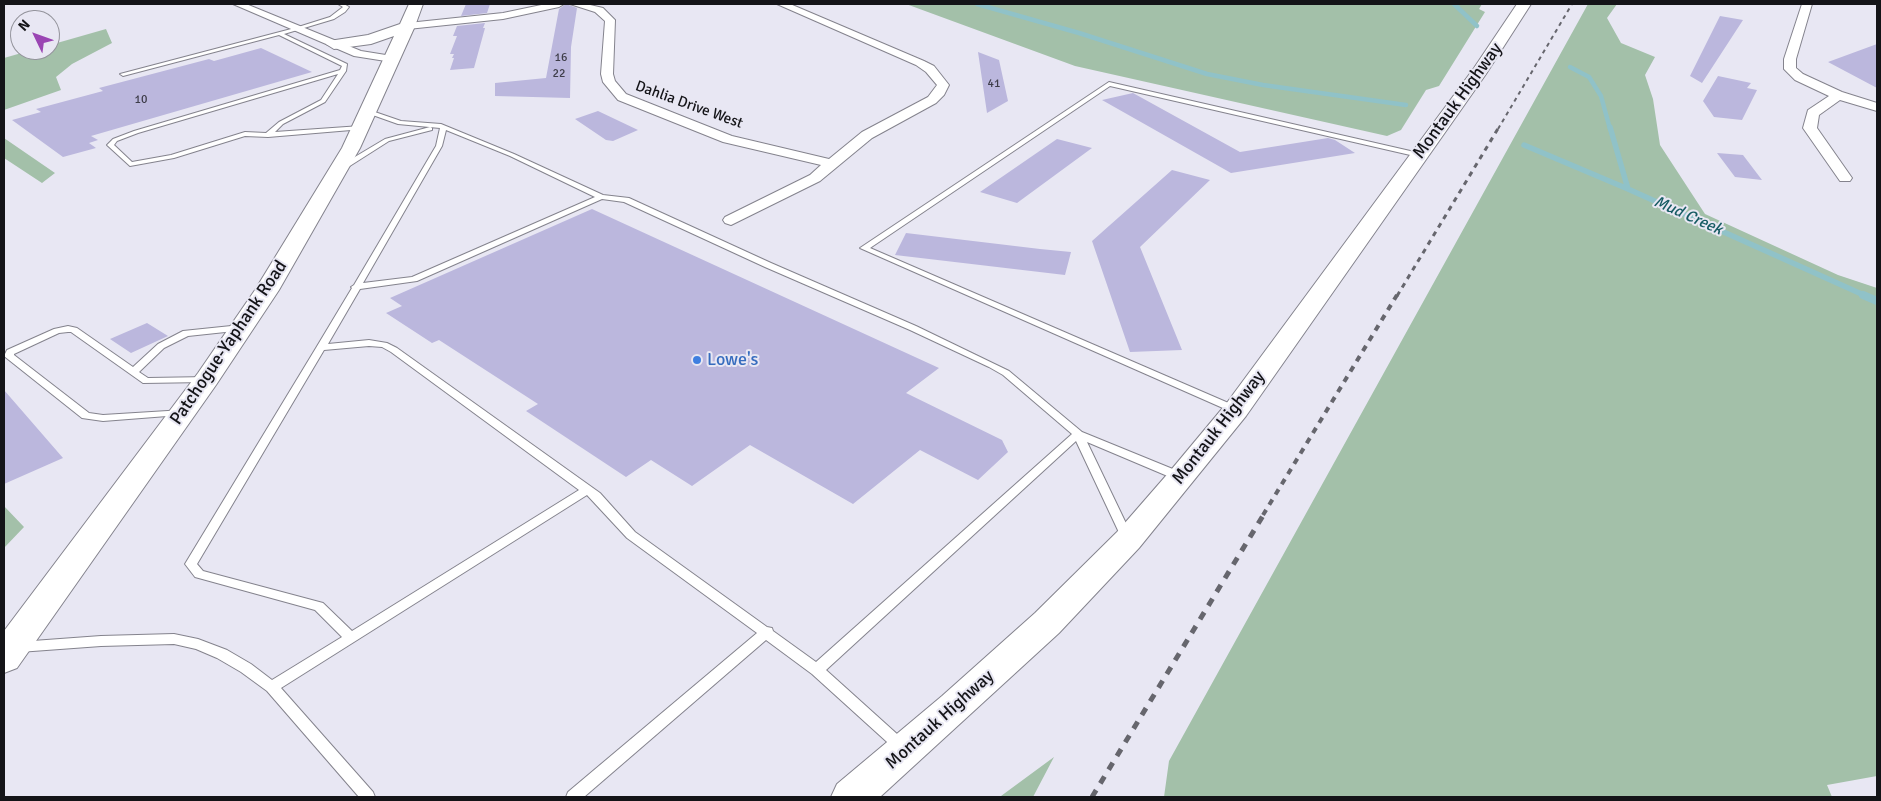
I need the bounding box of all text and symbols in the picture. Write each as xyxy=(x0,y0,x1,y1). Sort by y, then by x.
north arrow xyxy=(10,10,60,60)
text: N xyxy=(15,16,34,35)
street label: Montauk Highway xyxy=(1409,39,1507,163)
house number: 16 xyxy=(555,51,567,65)
house number: 22 xyxy=(553,67,565,81)
street label: Dahlia Drive West xyxy=(633,77,745,133)
house number: 41 xyxy=(988,77,1000,91)
house number: 10 xyxy=(135,93,147,107)
water label: Mud Creek xyxy=(1651,192,1725,240)
street label: Patchogue-Yaphank Road xyxy=(166,257,292,429)
place label: Lowe's xyxy=(707,349,758,371)
marker: Lowe's xyxy=(691,354,703,366)
street label: Montauk Highway xyxy=(1168,367,1270,489)
street label: Montauk Highway xyxy=(881,666,999,774)

